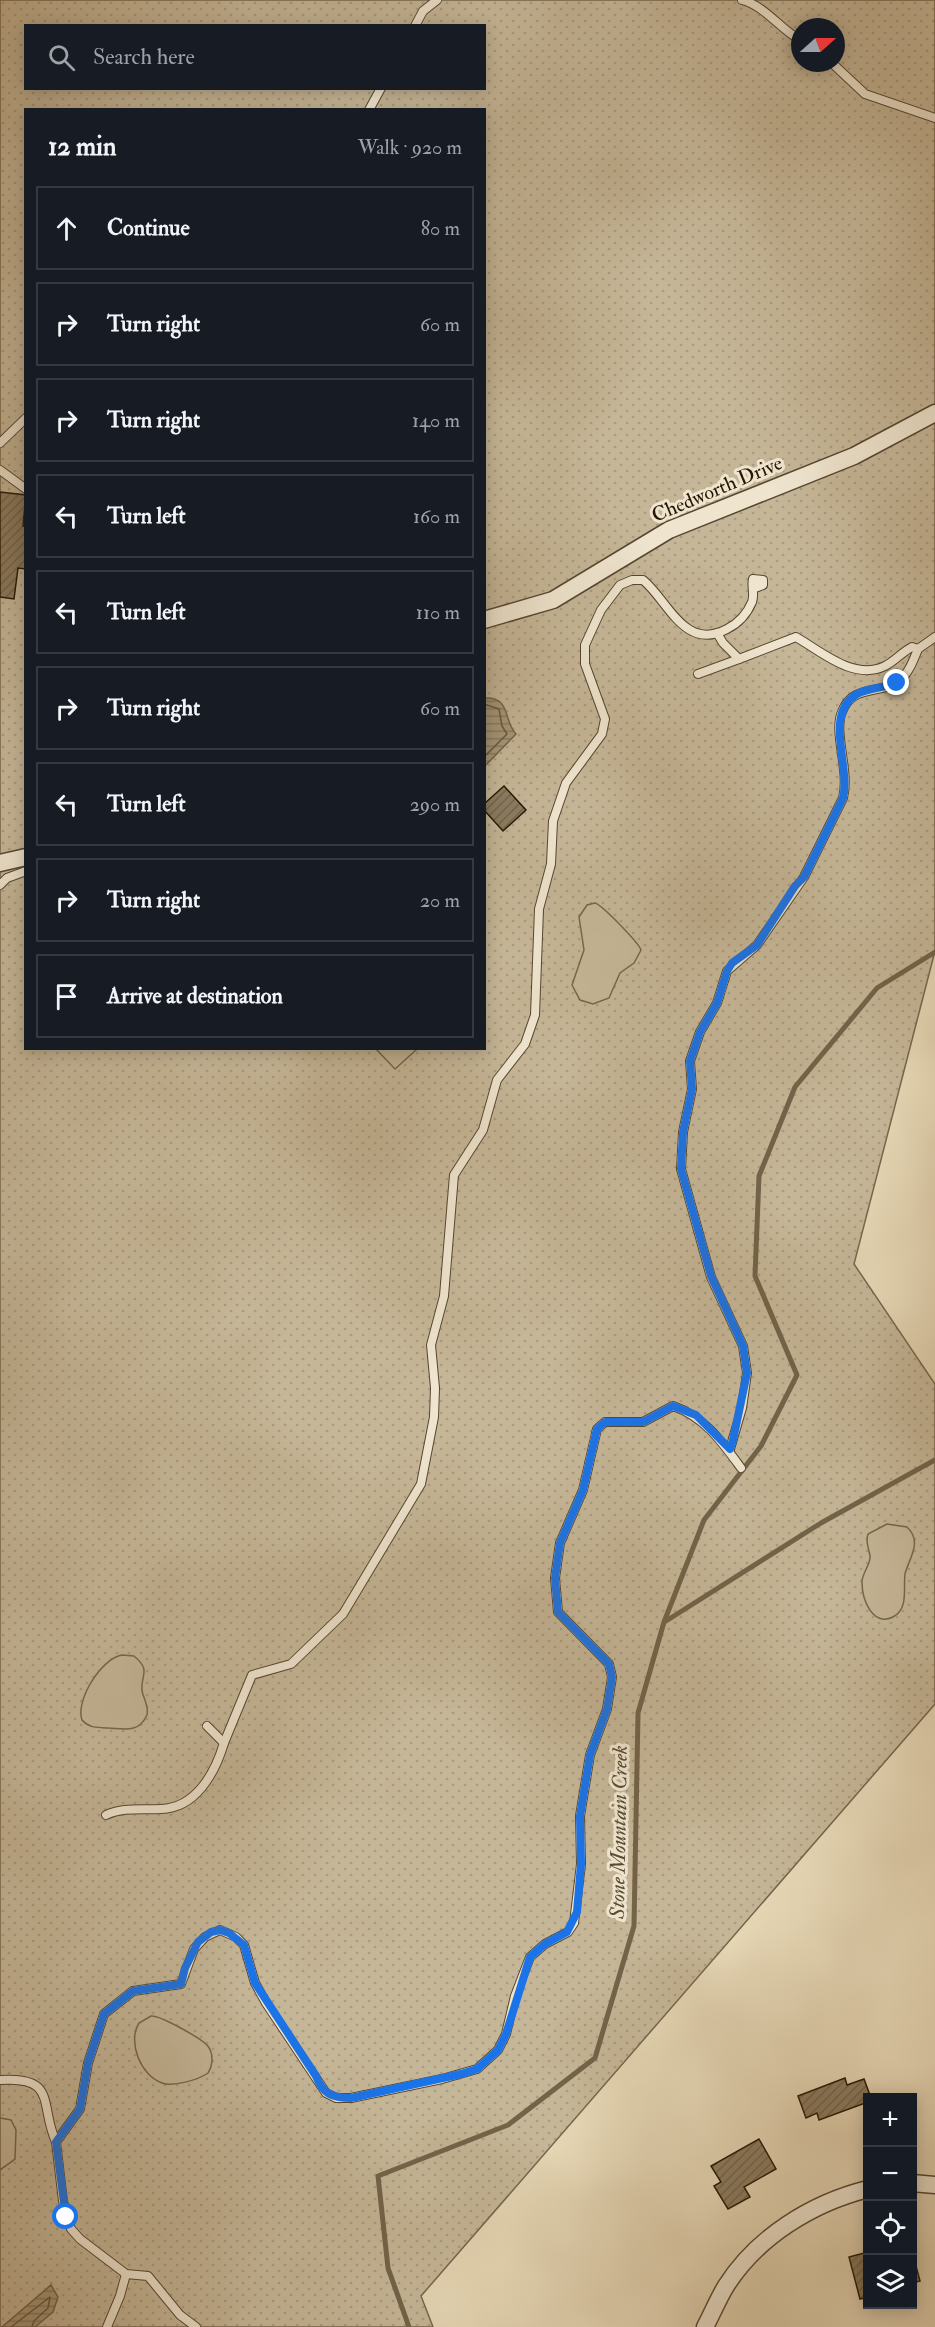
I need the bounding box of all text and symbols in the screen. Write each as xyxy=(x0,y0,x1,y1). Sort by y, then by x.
north arrow xyxy=(791,18,845,72)
search box xyxy=(24,24,486,90)
icon: search xyxy=(45,41,78,74)
text: Search here xyxy=(93,43,195,71)
text: 12 min xyxy=(48,131,116,163)
text: Walk · 920 m xyxy=(358,135,462,160)
icon: ahead xyxy=(50,212,83,245)
text: Continue xyxy=(107,214,190,242)
text: 80 m xyxy=(421,216,460,241)
icon: right xyxy=(50,308,83,341)
text: Turn right xyxy=(107,310,200,338)
text: 60 m xyxy=(420,312,460,337)
icon: right xyxy=(50,404,83,437)
text: Turn right xyxy=(107,406,200,434)
text: 140 m xyxy=(412,408,460,433)
street label: Chedworth Drive xyxy=(648,450,786,528)
icon: left xyxy=(50,500,83,533)
text: Turn left xyxy=(107,502,186,530)
text: 160 m xyxy=(413,504,460,529)
icon: left xyxy=(50,596,83,629)
text: Turn left xyxy=(107,598,186,626)
text: 110 m xyxy=(416,600,460,625)
route end xyxy=(883,669,909,695)
icon: right xyxy=(50,692,83,725)
text: Turn right xyxy=(107,694,200,722)
text: 60 m xyxy=(420,696,460,721)
icon: left xyxy=(50,788,83,821)
text: Turn left xyxy=(107,790,186,818)
text: 290 m xyxy=(410,792,460,817)
icon: right xyxy=(50,884,83,917)
text: Turn right xyxy=(107,886,200,914)
text: 20 m xyxy=(420,888,460,913)
icon: arrive xyxy=(50,980,83,1013)
text: Arrive at destination xyxy=(107,982,283,1010)
water label: Stone Mountain Creek xyxy=(604,1745,634,1920)
map controls xyxy=(863,2093,917,2309)
button: + xyxy=(863,2093,917,2147)
button: − xyxy=(863,2147,917,2201)
button: locate xyxy=(863,2201,917,2255)
route start xyxy=(52,2203,78,2229)
button: layers xyxy=(863,2255,917,2309)

